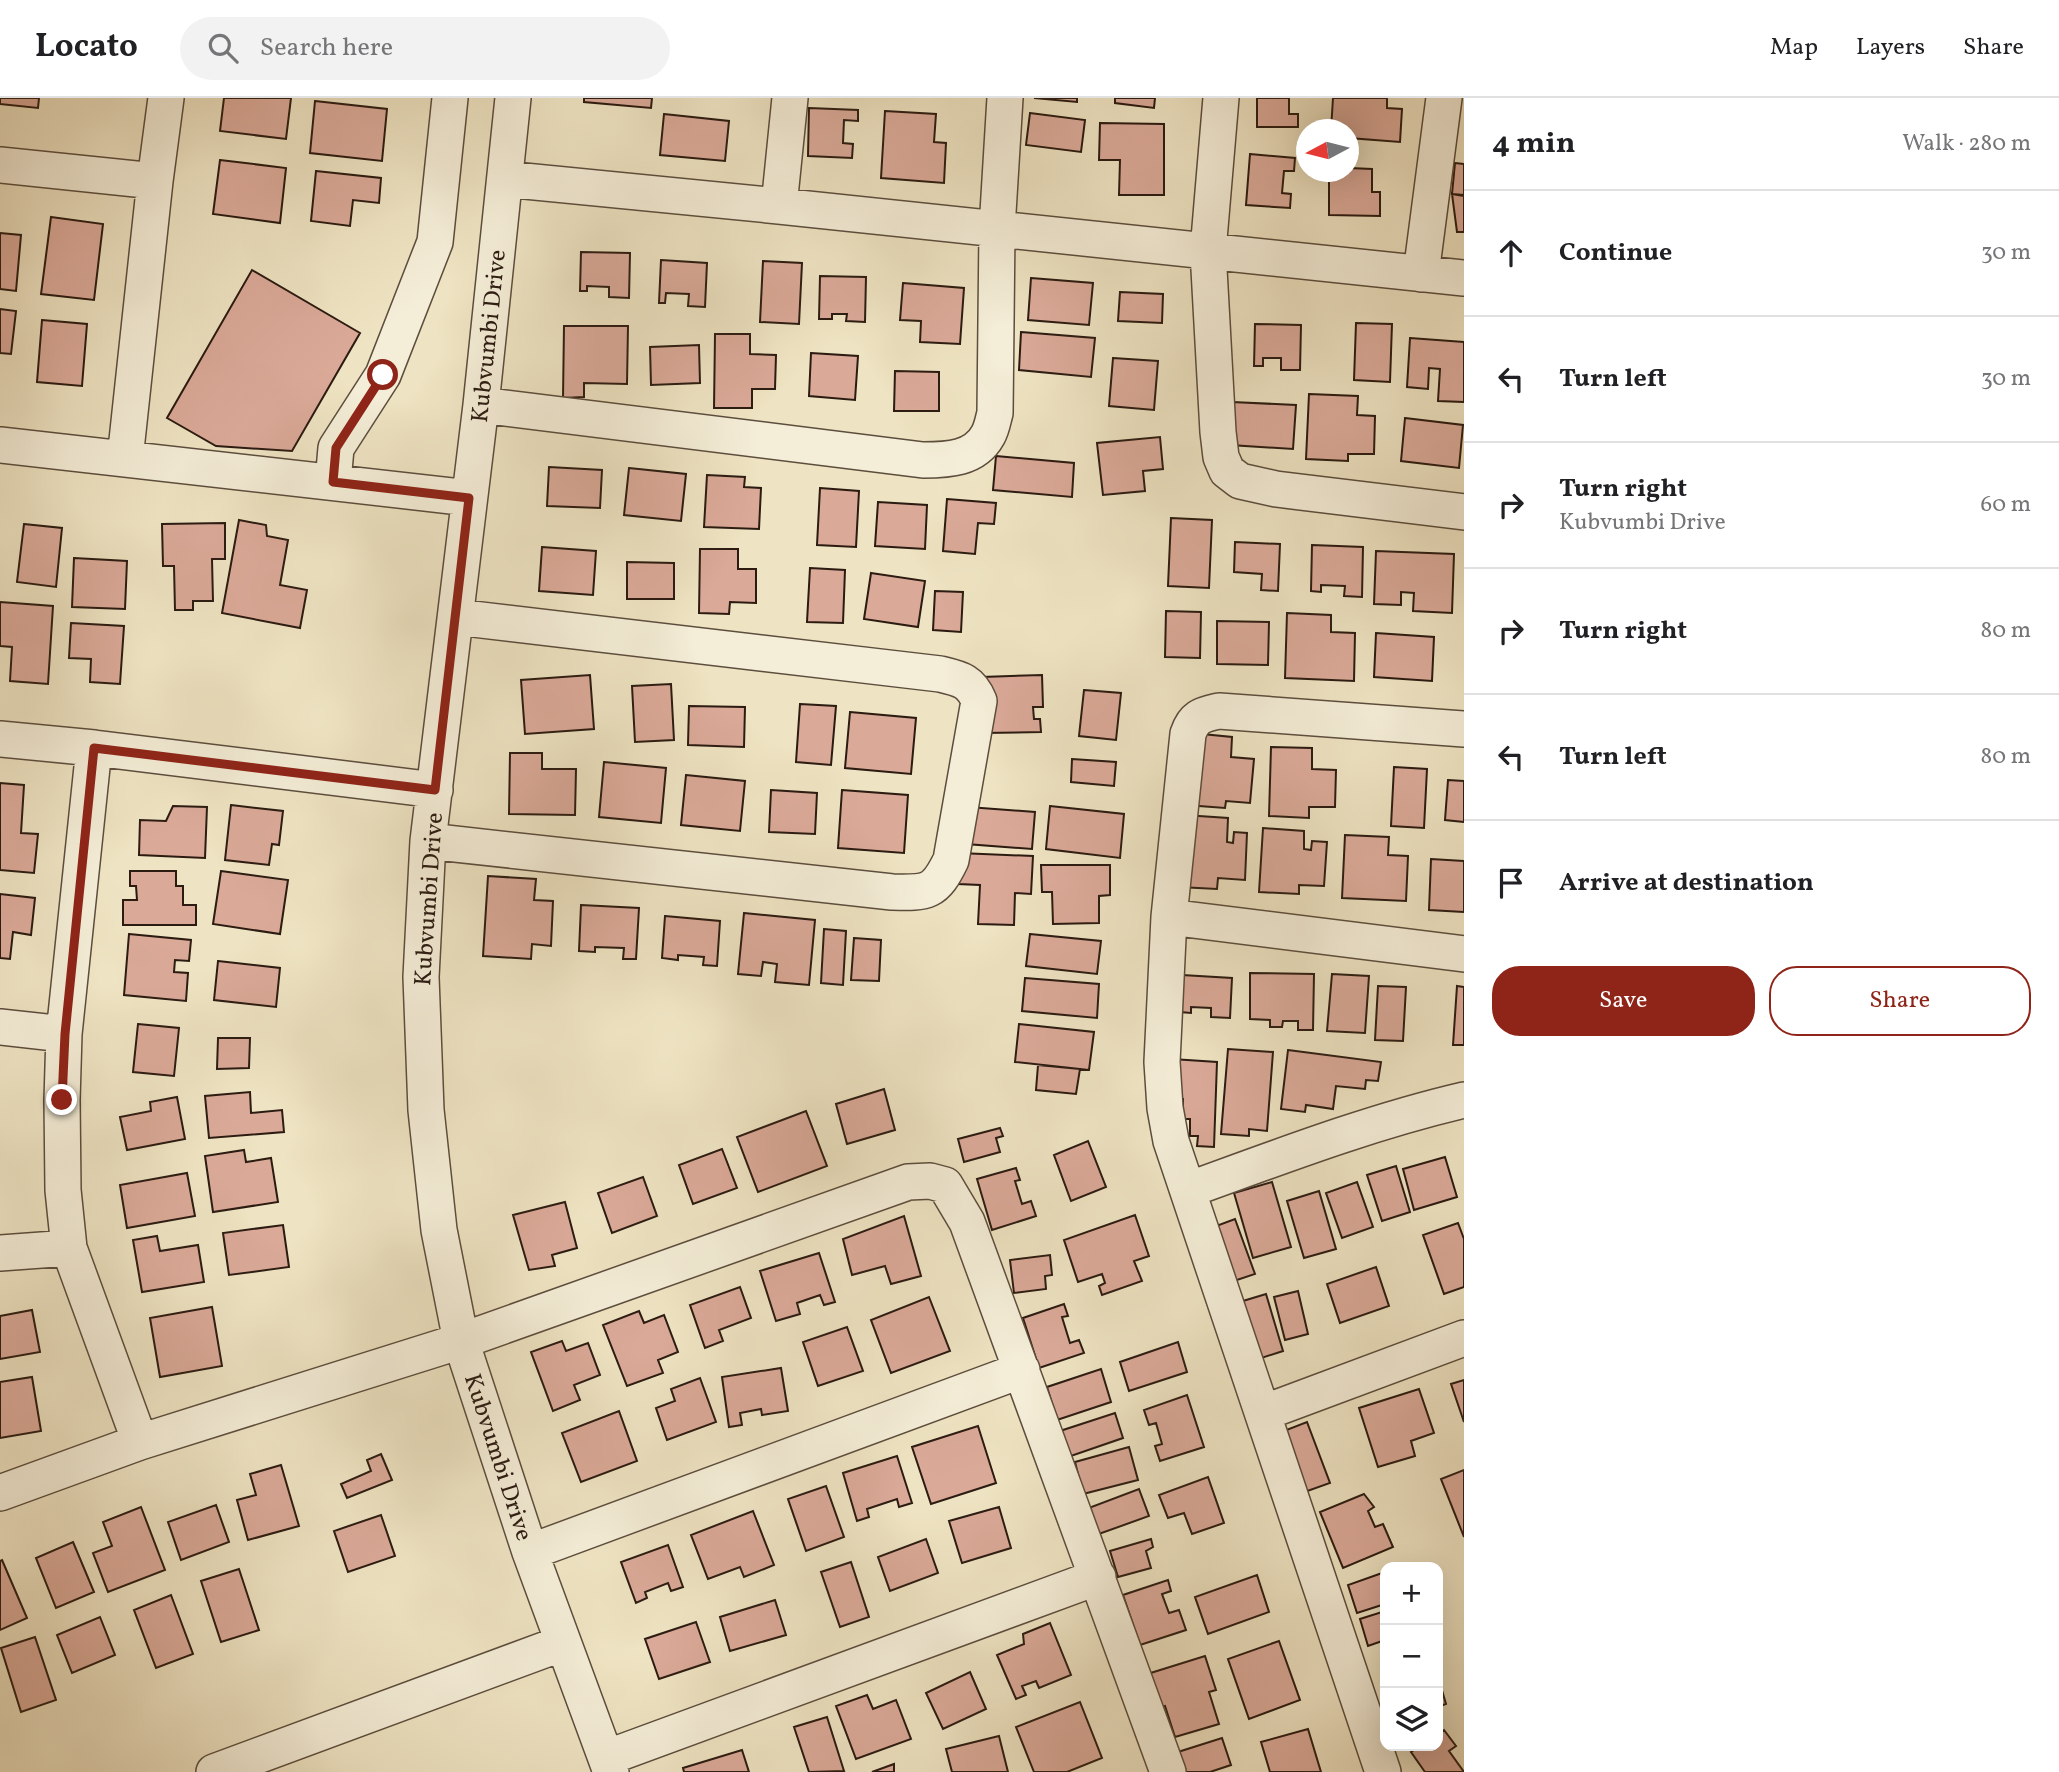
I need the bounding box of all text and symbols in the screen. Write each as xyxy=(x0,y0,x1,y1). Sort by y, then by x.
search box xyxy=(180,17,670,80)
text: Locato xyxy=(35,25,138,71)
icon: search xyxy=(204,29,242,67)
text: Search here xyxy=(260,30,393,66)
text: Map xyxy=(1770,31,1818,65)
text: Layers xyxy=(1856,31,1925,65)
text: Share xyxy=(1963,31,2024,65)
north arrow xyxy=(1296,119,1359,182)
text: 4 min xyxy=(1492,123,1576,165)
text: Walk · 280 m xyxy=(1902,128,2031,160)
icon: ahead xyxy=(1492,234,1530,272)
text: Continue xyxy=(1559,235,1672,271)
text: 30 m xyxy=(1981,237,2031,269)
street label: Kubvumbi Drive xyxy=(464,248,516,424)
route start xyxy=(367,359,398,390)
icon: left xyxy=(1492,360,1530,398)
text: Turn left xyxy=(1559,361,1667,397)
text: 30 m xyxy=(1981,363,2031,395)
text: Turn right xyxy=(1559,471,1687,507)
icon: right xyxy=(1492,486,1530,524)
text: 60 m xyxy=(1981,489,2031,521)
text: Kubvumbi Drive xyxy=(1559,507,1726,539)
icon: right xyxy=(1492,612,1530,650)
text: Turn right xyxy=(1559,613,1687,649)
text: 80 m xyxy=(1981,615,2031,647)
icon: left xyxy=(1492,738,1530,776)
text: Turn left xyxy=(1559,739,1667,775)
text: 80 m xyxy=(1981,741,2031,773)
street label: Kubvumbi Drive xyxy=(407,811,453,987)
icon: arrive xyxy=(1492,864,1530,902)
text: Arrive at destination xyxy=(1559,865,1814,901)
button: Save xyxy=(1492,966,1755,1036)
button: Share xyxy=(1769,966,2031,1036)
route end xyxy=(46,1084,77,1115)
street label: Kubvumbi Drive xyxy=(454,1370,540,1546)
map controls xyxy=(1380,1562,1443,1751)
button: + xyxy=(1380,1562,1443,1625)
button: − xyxy=(1380,1625,1443,1688)
button: layers xyxy=(1380,1688,1443,1751)

